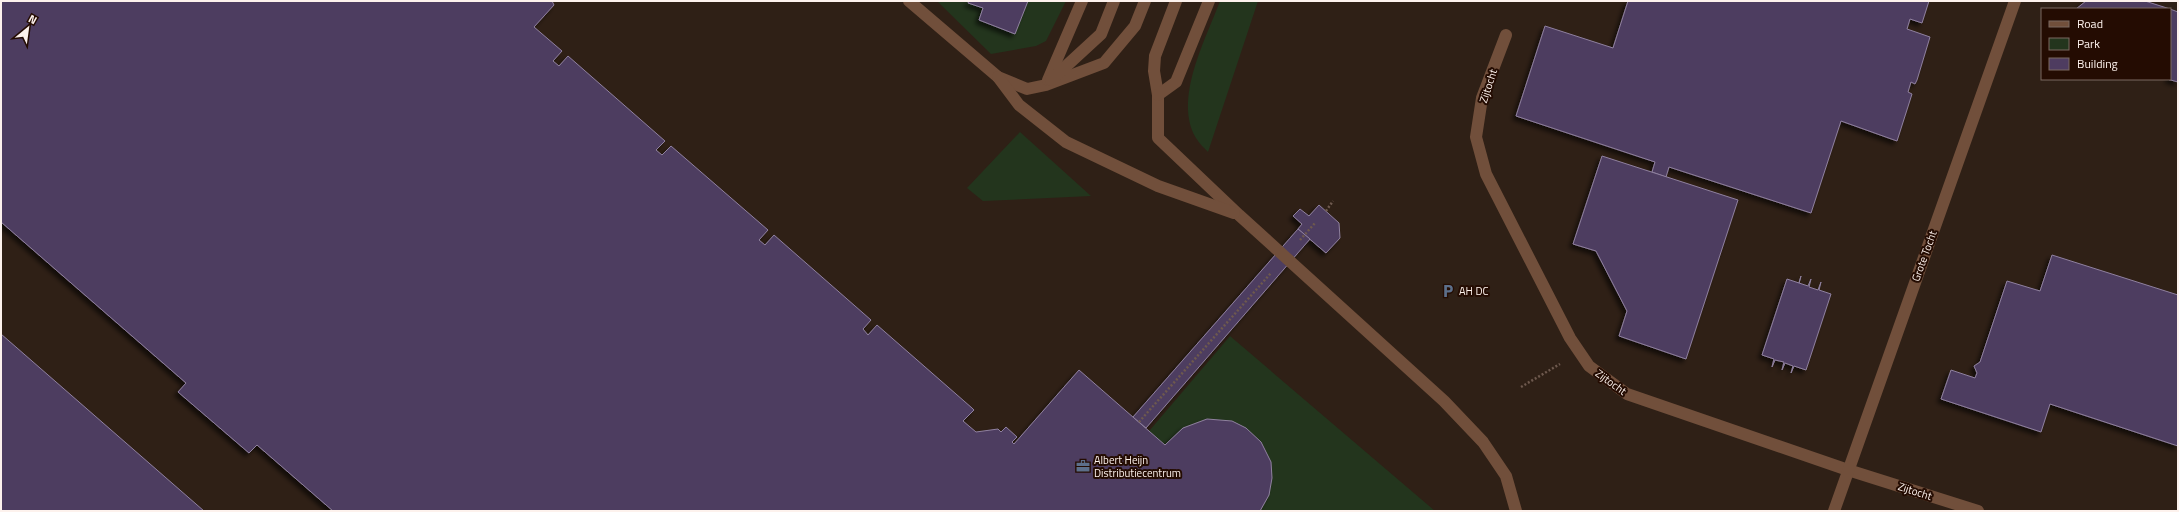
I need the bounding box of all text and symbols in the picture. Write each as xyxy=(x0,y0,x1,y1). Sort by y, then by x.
north arrow xyxy=(8,8,48,48)
legend xyxy=(2041,8,2171,80)
text: N xyxy=(26,10,40,28)
text: Road xyxy=(2077,14,2103,33)
text: Park xyxy=(2077,34,2100,53)
text: Building xyxy=(2077,54,2118,73)
street label: Zijtocht xyxy=(1475,67,1501,105)
street label: Grote Tocht xyxy=(1907,228,1941,284)
parking icon: AH DC xyxy=(1440,283,1456,299)
place label: AH DC xyxy=(1459,283,1488,299)
street label: Zijtocht xyxy=(1592,365,1630,399)
place label: Albert Heijn Distributiecentrum xyxy=(1094,452,1181,481)
office icon: Albert Heijn Distributiecentrum xyxy=(1075,458,1091,474)
street label: Zijtocht xyxy=(1896,478,1934,504)

